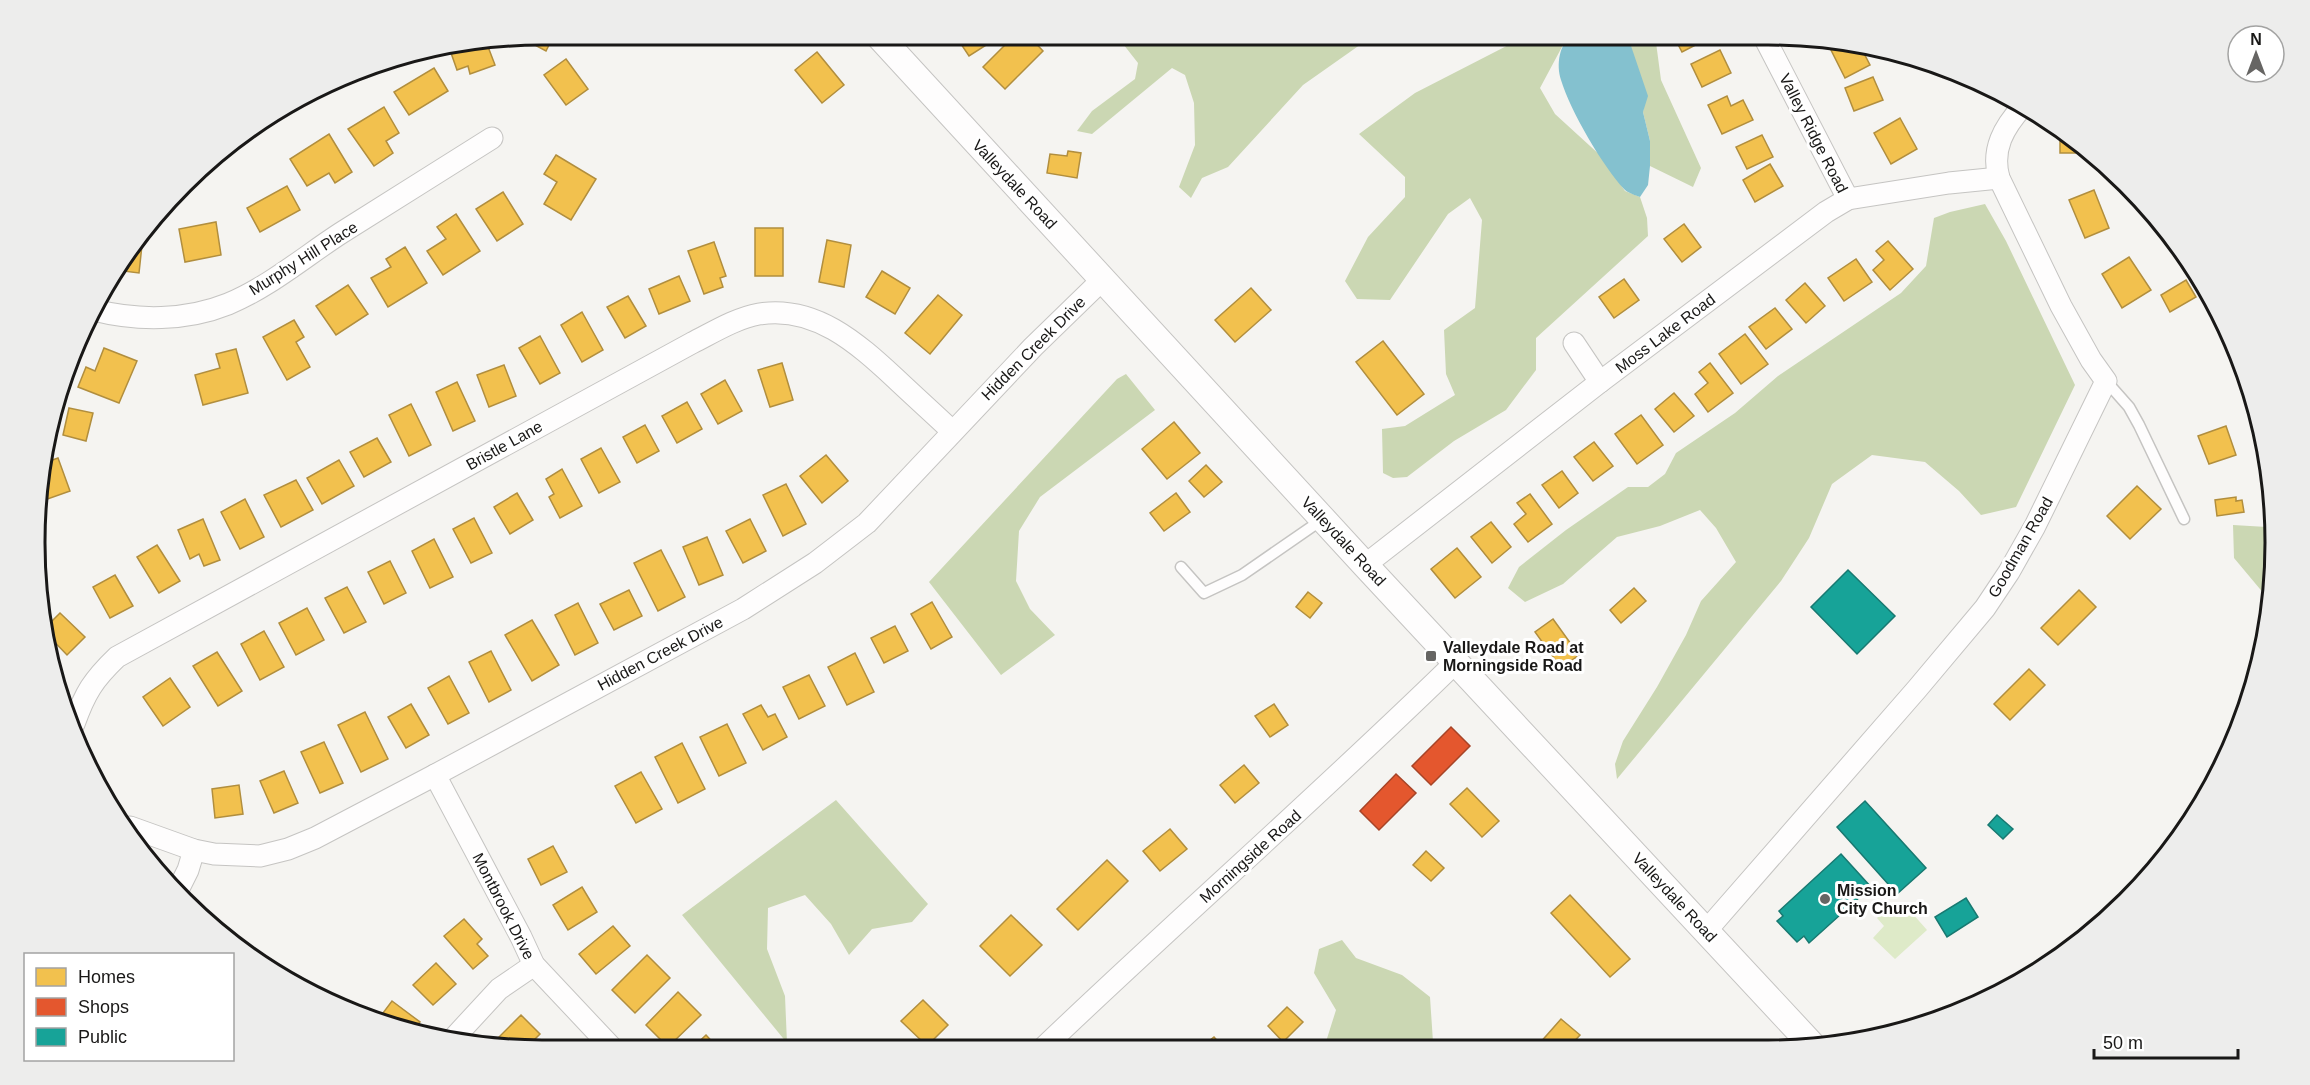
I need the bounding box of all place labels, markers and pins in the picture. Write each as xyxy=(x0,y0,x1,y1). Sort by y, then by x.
place label: Valleydale Road at Morningside Road xyxy=(1443,639,1584,674)
marker: Valleydale Road at Morningside Road xyxy=(1424,649,1438,663)
place label: Mission City Church xyxy=(1837,882,1928,917)
marker: Mission City Church xyxy=(1818,892,1832,906)

